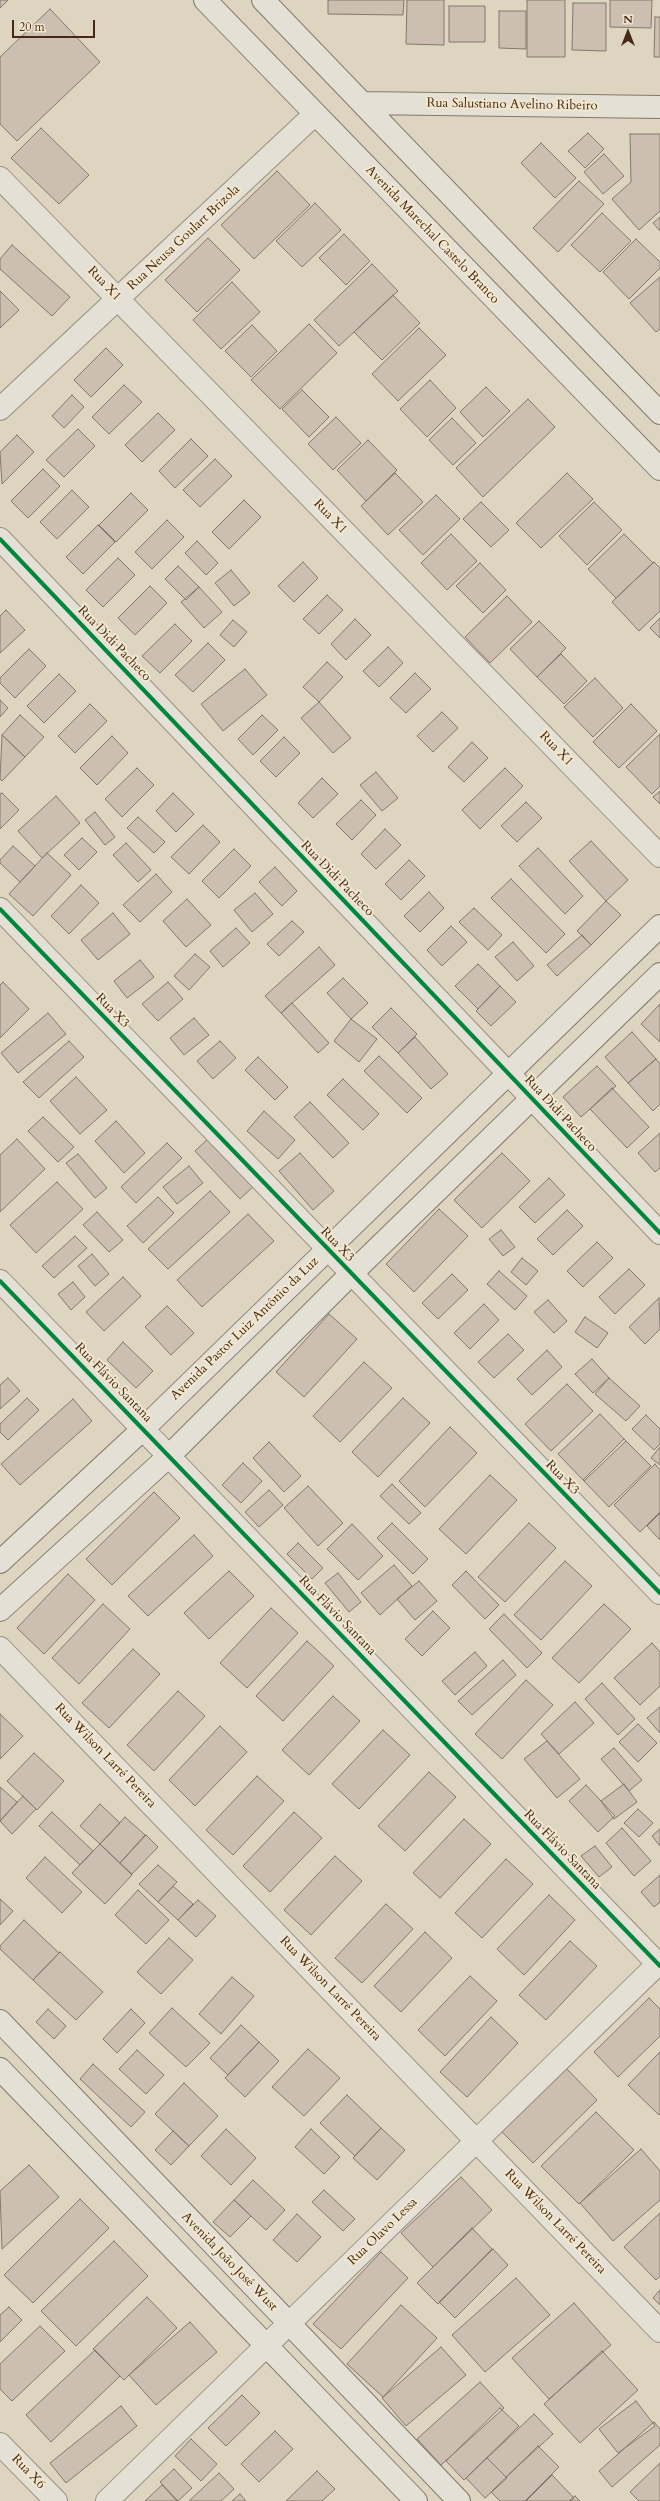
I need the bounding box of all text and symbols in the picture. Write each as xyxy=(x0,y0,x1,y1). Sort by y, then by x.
scale bar xyxy=(14,12,97,38)
north arrow xyxy=(608,12,648,52)
text: N xyxy=(623,12,633,27)
text: 20 m xyxy=(19,19,45,35)
street label: Rua Salustiano Avelino Ribeiro xyxy=(426,96,598,114)
street label: Avenida Marechal Castelo Branco xyxy=(362,163,502,307)
street label: Rua Neusa Goulart Brizola xyxy=(125,182,243,294)
street label: Rua X1 xyxy=(84,263,124,305)
street label: Rua X1 xyxy=(310,496,350,538)
street label: Rua Didi Pacheco xyxy=(74,603,154,685)
street label: Rua X1 xyxy=(536,728,576,770)
street label: Rua Didi Pacheco xyxy=(297,838,377,920)
street label: Rua X3 xyxy=(92,990,132,1032)
street label: Rua Didi Pacheco xyxy=(521,1073,599,1155)
street label: Rua X3 xyxy=(317,1224,357,1266)
street label: Avenida Pastor Luiz Antônio da Luz xyxy=(168,1254,322,1404)
street label: Rua Flávio Santana xyxy=(71,1340,155,1426)
street label: Rua X3 xyxy=(542,1457,582,1499)
street label: Rua Flávio Santana xyxy=(295,1573,379,1659)
street label: Rua Wilson Larré Pereira xyxy=(51,1700,159,1812)
street label: Rua Flávio Santana xyxy=(520,1807,604,1893)
street label: Rua Wilson Larré Pereira xyxy=(276,1933,384,2045)
street label: Rua Wilson Larré Pereira xyxy=(501,2166,609,2278)
street label: Rua Olavo Lessa xyxy=(345,2195,421,2269)
street label: Avenida João José Wust xyxy=(178,2209,280,2315)
street label: Rua X6 xyxy=(8,2451,48,2493)

